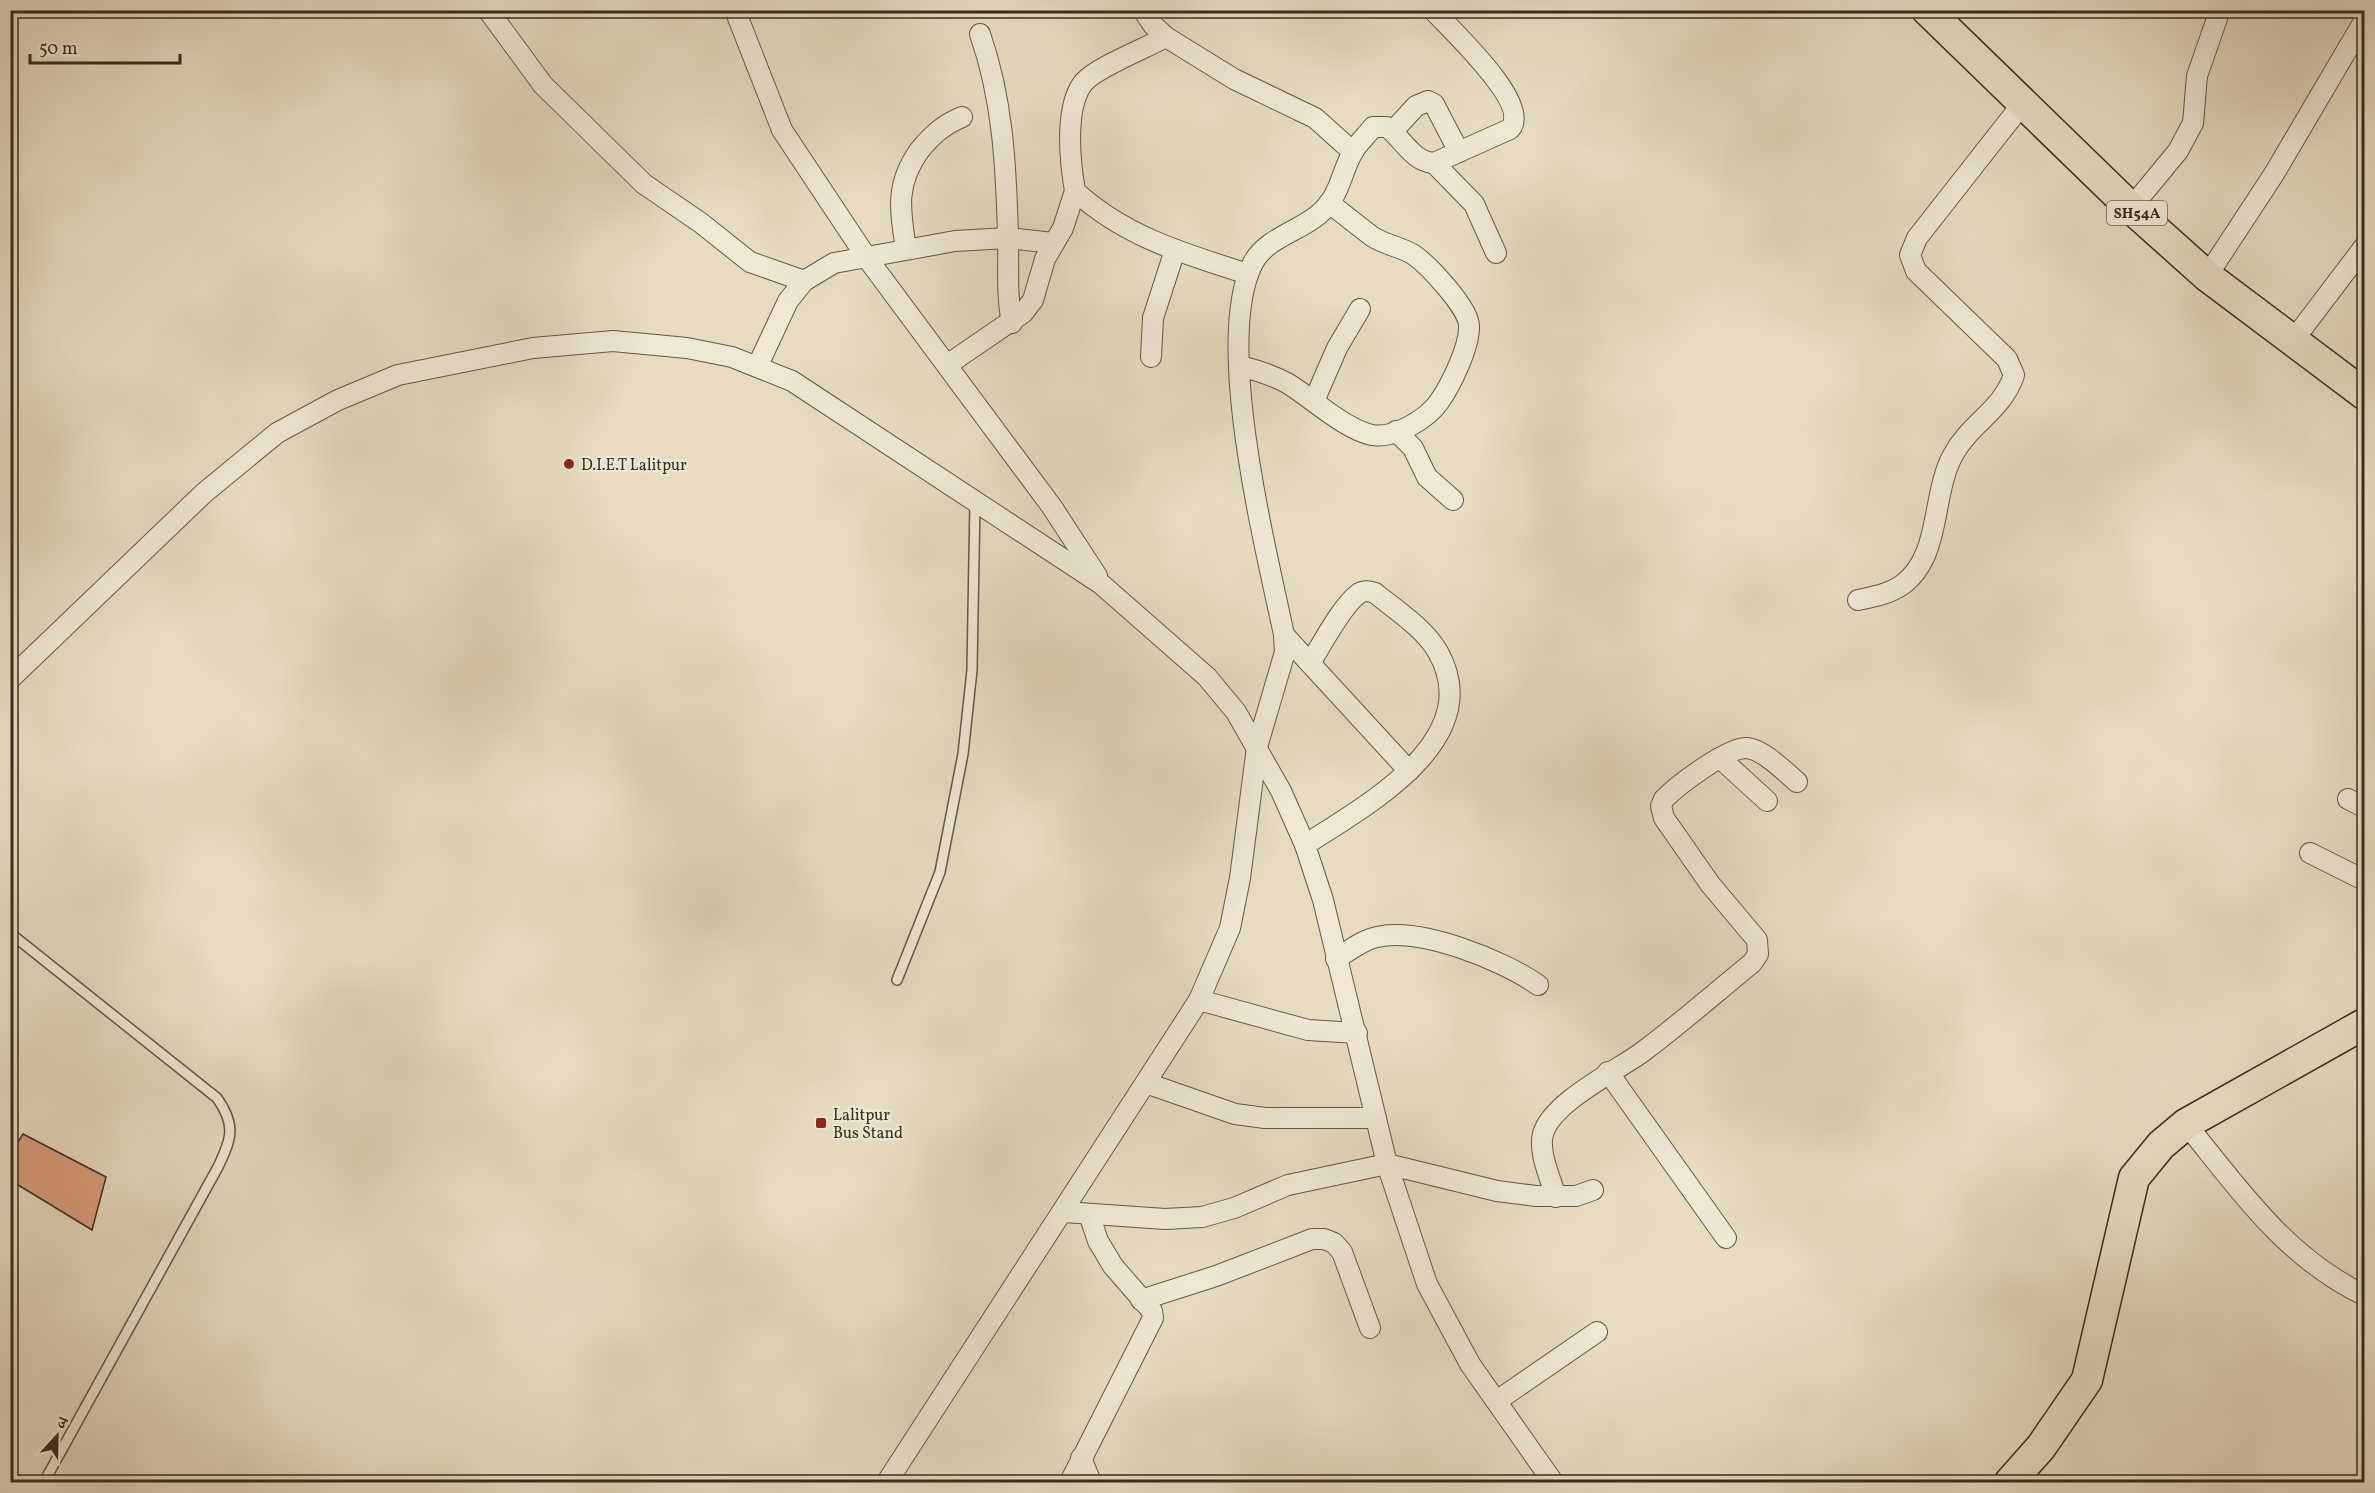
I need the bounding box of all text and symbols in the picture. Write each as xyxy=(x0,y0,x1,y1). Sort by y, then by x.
scale bar xyxy=(30,27,180,65)
text: 50 m xyxy=(39,37,78,62)
road number: SH54A xyxy=(2107,201,2167,225)
place label: D.I.E.T Lalitpur xyxy=(581,455,687,477)
marker: D.I.E.T Lalitpur xyxy=(562,457,576,471)
place label: Lalitpur Bus Stand xyxy=(833,1105,903,1145)
marker: Lalitpur Bus Stand xyxy=(814,1116,828,1130)
north arrow xyxy=(27,1406,87,1466)
text: उ xyxy=(53,1412,71,1436)

